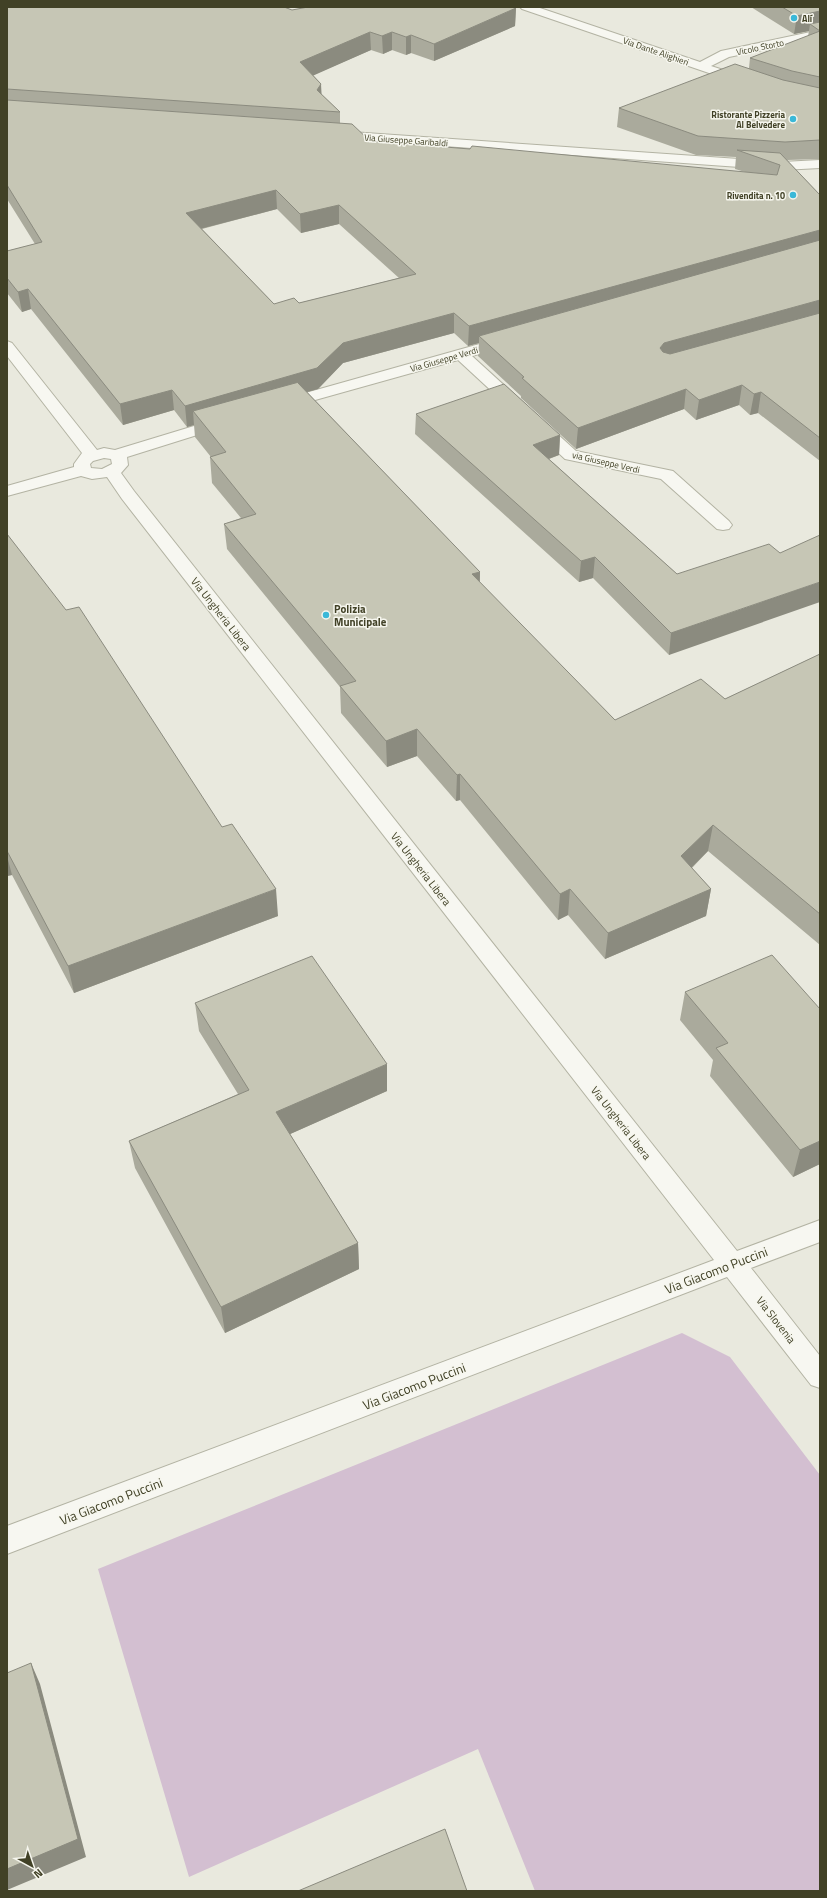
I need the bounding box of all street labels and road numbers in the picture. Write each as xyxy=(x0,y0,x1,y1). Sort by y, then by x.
street label: Via Dante Alighieri xyxy=(621,34,691,68)
street label: Vicolo Storto xyxy=(735,36,785,58)
street label: Via Giuseppe Garibaldi xyxy=(364,131,448,149)
street label: Via Giuseppe Verdi xyxy=(409,343,479,375)
street label: via Giuseppe Verdi xyxy=(571,448,641,476)
street label: Via Ungheria Libera xyxy=(187,574,255,655)
street label: Via Ungheria Libera xyxy=(387,829,455,910)
street label: Via Ungheria Libera xyxy=(587,1083,655,1164)
street label: Via Giacomo Puccini xyxy=(662,1241,770,1299)
street label: Via Slovenia xyxy=(753,1293,800,1347)
street label: Via Giacomo Puccini xyxy=(360,1357,468,1415)
street label: Via Giacomo Puccini xyxy=(57,1472,165,1530)

